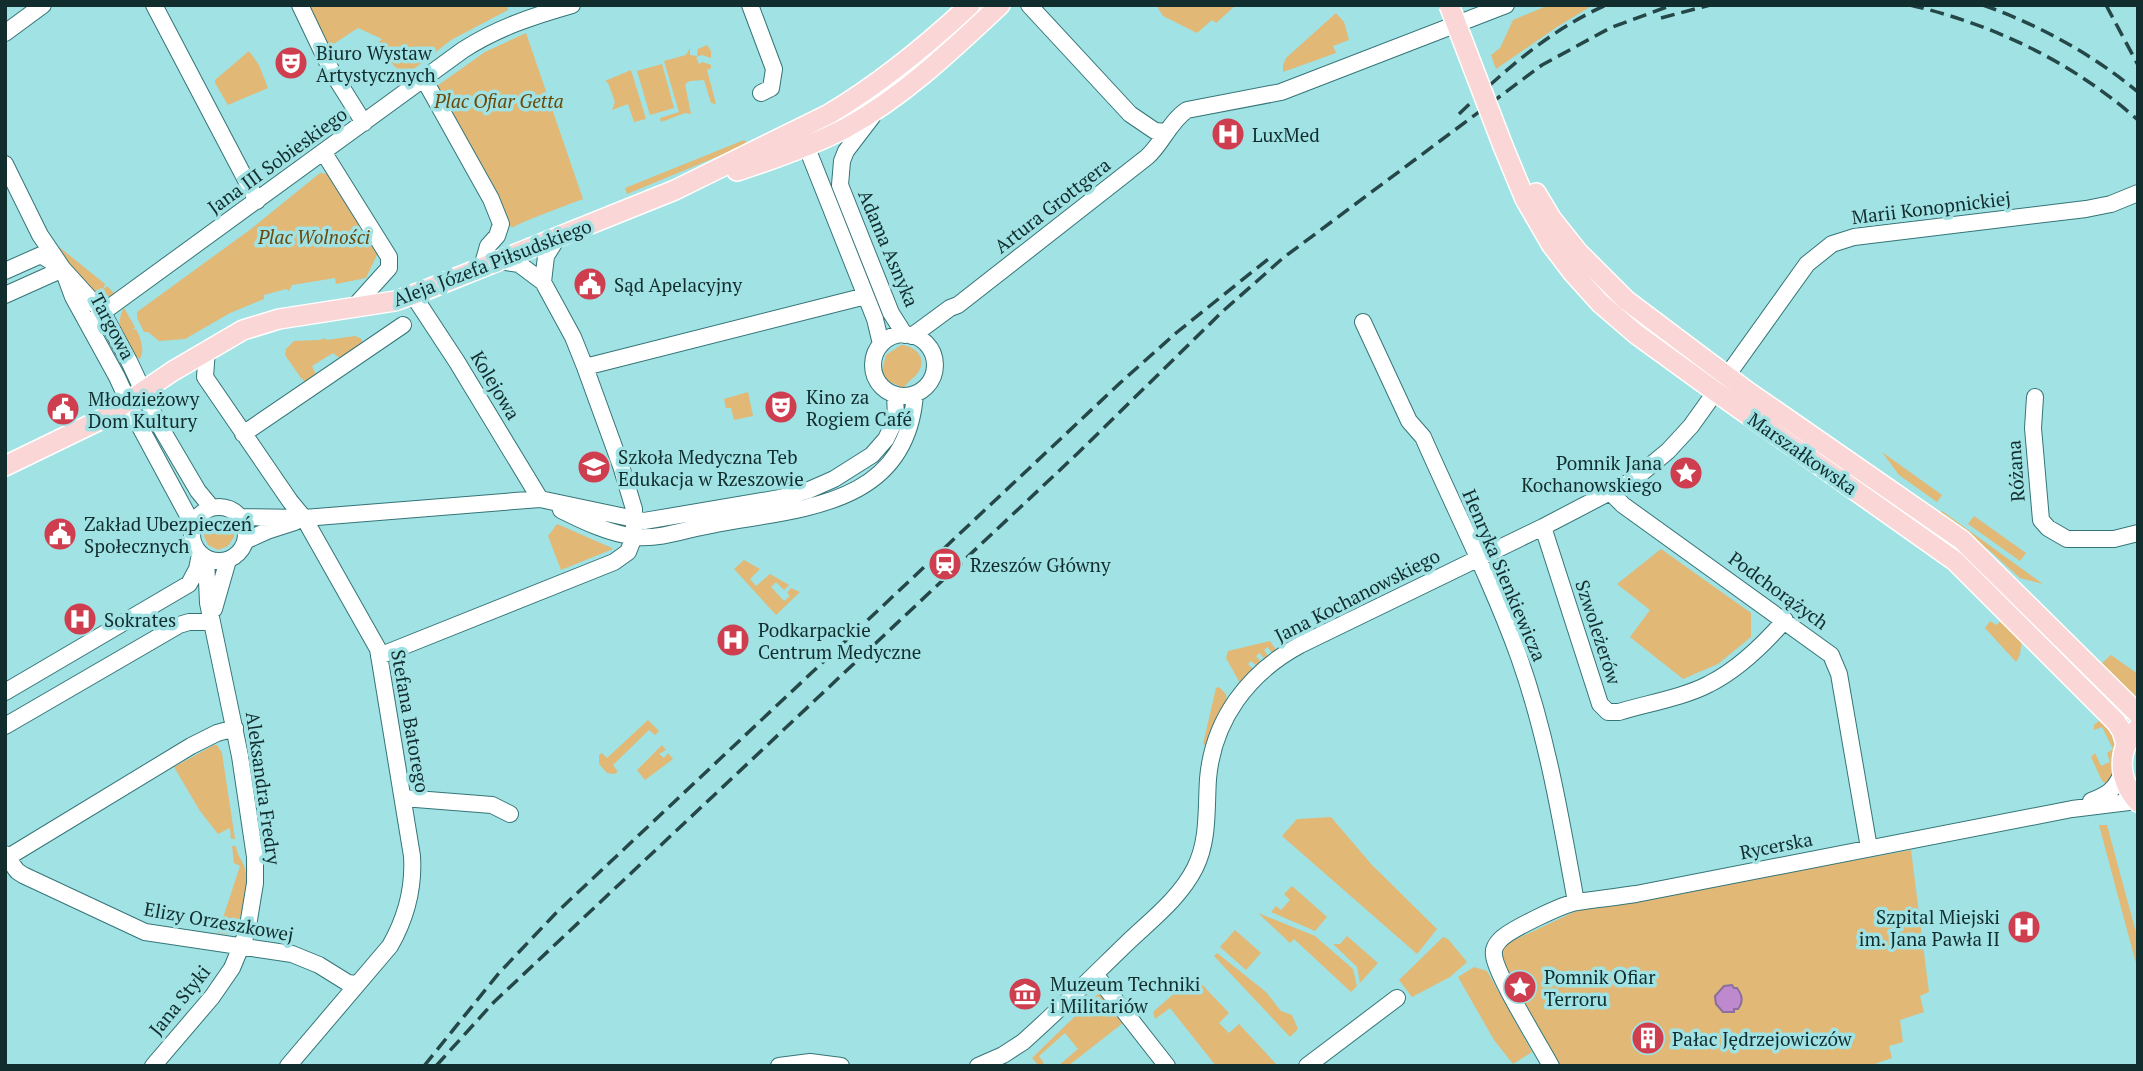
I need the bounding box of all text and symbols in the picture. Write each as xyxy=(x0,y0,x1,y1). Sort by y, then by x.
place label: Biuro Wystaw Artystycznych xyxy=(316,40,436,87)
theatre icon: Biuro Wystaw Artystycznych xyxy=(272,44,310,82)
park label: Plac Ofiar Getta xyxy=(433,88,564,113)
street label: Jana III Sobieskiego xyxy=(202,101,352,219)
hospital icon: LuxMed xyxy=(1209,115,1247,153)
place label: LuxMed xyxy=(1252,122,1320,147)
street label: Artura Grottgera xyxy=(989,152,1116,258)
street label: Marii Konopnickiej xyxy=(1850,185,2012,229)
street label: Adama Asnyka xyxy=(853,186,925,311)
street label: Aleja Józefa Piłsudskiego xyxy=(389,213,595,311)
park label: Plac Wolności xyxy=(257,224,371,249)
public building icon: Sąd Apelacyjny xyxy=(571,265,609,303)
place label: Sąd Apelacyjny xyxy=(614,272,742,297)
street label: Targowa xyxy=(85,288,141,364)
street label: Kolejowa xyxy=(466,346,527,424)
place label: Kino za Rogiem Café xyxy=(806,384,912,431)
place label: Młodzieżowy Dom Kultury xyxy=(88,386,200,433)
theatre icon: Kino za Rogiem Café xyxy=(762,388,800,426)
public building icon: Młodzieżowy Dom Kultury xyxy=(44,390,82,428)
street label: Marszałkowska xyxy=(1743,406,1863,500)
street label: Różana xyxy=(2000,439,2030,503)
place label: Szkoła Medyczna Teb Edukacja w Rzeszowie xyxy=(618,444,804,491)
school or university icon: Szkoła Medyczna Teb Edukacja w Rzeszowie xyxy=(575,448,613,486)
place label: Pomnik Jana Kochanowskiego xyxy=(1521,450,1662,497)
place icon: Pomnik Jana Kochanowskiego xyxy=(1667,454,1705,492)
street label: Henryka Sienkiewicza xyxy=(1457,485,1553,665)
place label: Zakład Ubezpieczeń Społecznych xyxy=(84,511,252,558)
public building icon: Zakład Ubezpieczeń Społecznych xyxy=(41,515,79,553)
street label: Jana Kochanowskiego xyxy=(1270,542,1444,648)
station icon: Rzeszów Główny xyxy=(926,545,964,583)
street label: Podchorążych xyxy=(1724,545,1834,635)
place label: Rzeszów Główny xyxy=(970,552,1111,577)
street label: Szwoleżerów xyxy=(1570,577,1628,689)
hospital icon: Sokrates xyxy=(61,600,99,638)
place label: Sokrates xyxy=(104,607,176,632)
place label: Podkarpackie Centrum Medyczne xyxy=(758,617,921,664)
hospital icon: Podkarpackie Centrum Medyczne xyxy=(714,621,752,659)
street label: Stefana Batorego xyxy=(386,648,436,794)
street label: Aleksandra Fredry xyxy=(241,710,287,866)
street label: Rycerska xyxy=(1737,826,1815,864)
street label: Elizy Orzeszkowej xyxy=(142,896,296,946)
place label: Szpital Miejski im. Jana Pawła II xyxy=(1859,904,2000,951)
hospital icon: Szpital Miejski im. Jana Pawła II xyxy=(2005,908,2043,946)
street label: Jana Styki xyxy=(143,960,215,1040)
place label: Pomnik Ofiar Terroru xyxy=(1544,964,1656,1011)
place icon: Pomnik Ofiar Terroru xyxy=(1501,968,1539,1006)
place label: Muzeum Techniki i Militariów xyxy=(1050,971,1201,1018)
museum icon: Muzeum Techniki i Militariów xyxy=(1006,975,1044,1013)
building icon: Pałac Jędrzejowiczów xyxy=(1629,1019,1667,1057)
place label: Pałac Jędrzejowiczów xyxy=(1672,1026,1853,1051)

